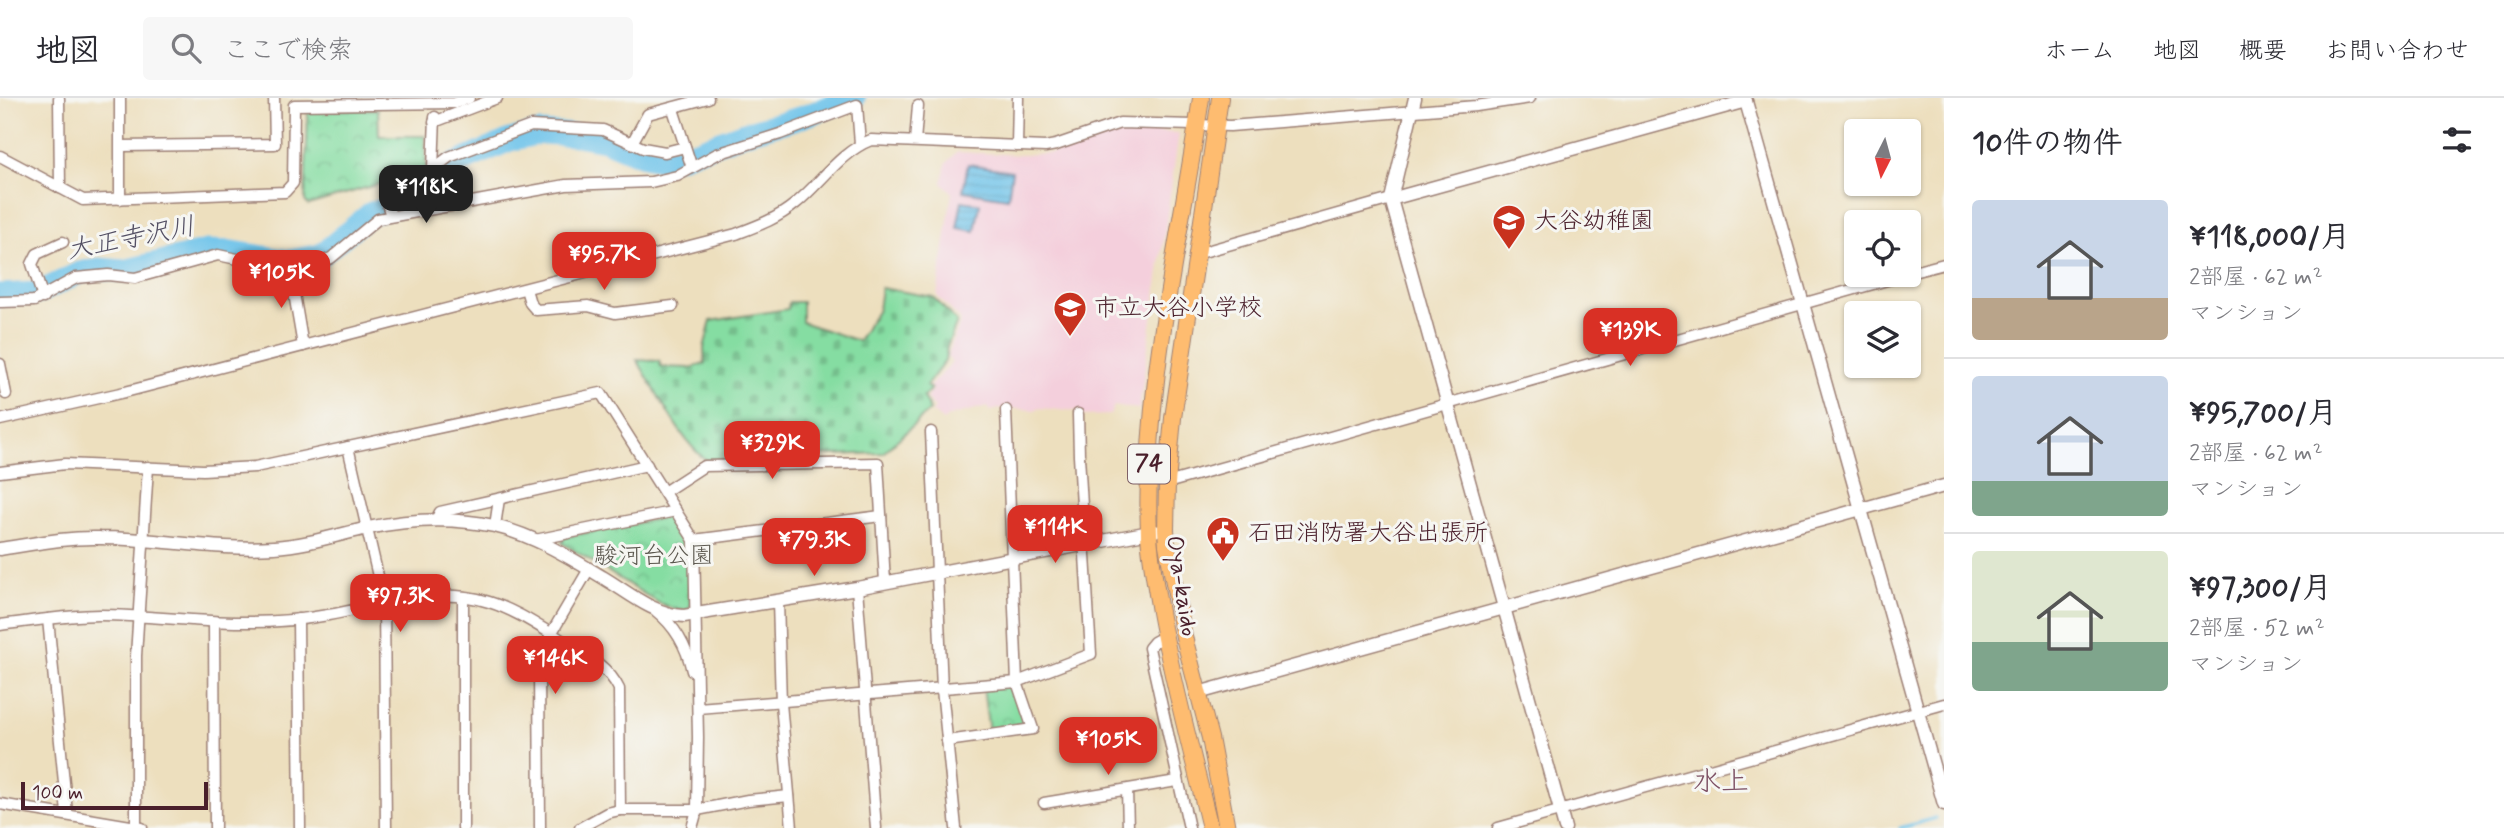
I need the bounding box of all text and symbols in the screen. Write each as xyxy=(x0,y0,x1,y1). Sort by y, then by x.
search box xyxy=(143,17,633,80)
icon: search xyxy=(167,29,205,67)
text: 地図 xyxy=(35,30,101,74)
text: ここで検索 xyxy=(223,34,353,68)
text: ホーム xyxy=(2044,36,2115,67)
text: 地図 xyxy=(2153,36,2201,67)
text: 概要 xyxy=(2239,36,2287,67)
text: お問い合わせ xyxy=(2325,36,2469,67)
north arrow xyxy=(1844,119,1922,196)
map controls xyxy=(1844,119,1921,378)
icon: filters xyxy=(2438,121,2476,159)
text: 10件の物件 xyxy=(1972,124,2123,163)
pin: ¥118K xyxy=(377,166,475,225)
text: ¥118K xyxy=(395,173,457,203)
school or university icon: 大谷幼稚園 xyxy=(1490,202,1528,251)
place label: 大谷幼稚園 xyxy=(1534,206,1654,237)
water label: 大正寺沢川 xyxy=(64,210,198,268)
button: locate xyxy=(1844,210,1921,287)
text: ¥118,000/月 xyxy=(2189,218,2350,257)
icon: home xyxy=(2028,228,2112,312)
pin: ¥95.7K xyxy=(547,232,661,292)
text: ¥95.7K xyxy=(568,240,640,270)
pin: ¥105K xyxy=(232,250,330,310)
text: ¥105K xyxy=(248,258,314,288)
text: 2部屋 · 62 m² xyxy=(2189,263,2323,293)
school or university icon: 市立大谷小学校 xyxy=(1051,289,1089,338)
place label: 市立大谷小学校 xyxy=(1094,293,1262,324)
text: マンション xyxy=(2189,299,2303,329)
button: layers xyxy=(1844,301,1921,378)
pin: ¥139K xyxy=(1581,308,1679,368)
text: ¥139K xyxy=(1599,316,1661,346)
text: ¥95,700/月 xyxy=(2189,394,2337,433)
icon: home xyxy=(2028,404,2112,488)
pin: ¥329K xyxy=(723,422,821,481)
text: ¥329K xyxy=(740,429,804,459)
text: 2部屋 · 62 m² xyxy=(2189,439,2323,469)
road number: 74 xyxy=(1128,444,1170,484)
text: マンション xyxy=(2189,475,2303,505)
pin: ¥114K xyxy=(1006,505,1104,565)
text: ¥114K xyxy=(1023,513,1087,543)
public building icon: 石田消防署大谷出張所 xyxy=(1204,514,1242,563)
pin: ¥79.3K xyxy=(757,518,871,578)
place label: 石田消防署大谷出張所 xyxy=(1248,518,1488,549)
text: ¥79.3K xyxy=(778,526,850,556)
street label: Oya-kaido xyxy=(1158,533,1204,639)
park label: 駿河台公園 xyxy=(594,541,714,572)
text: ¥97,300/月 xyxy=(2189,569,2332,608)
pin: ¥97.3K xyxy=(343,574,457,634)
icon: home xyxy=(2028,579,2112,663)
text: ¥97.3K xyxy=(366,582,434,612)
text: 2部屋 · 52 m² xyxy=(2189,614,2325,644)
pin: ¥146K xyxy=(506,636,604,696)
text: ¥146K xyxy=(523,644,587,674)
text: マンション xyxy=(2189,650,2303,680)
pin: ¥105K xyxy=(1059,718,1157,777)
text: ¥105K xyxy=(1075,725,1141,755)
district label: 水上 xyxy=(1693,764,1749,801)
scale bar xyxy=(21,779,208,811)
text: 100 m xyxy=(32,781,83,806)

